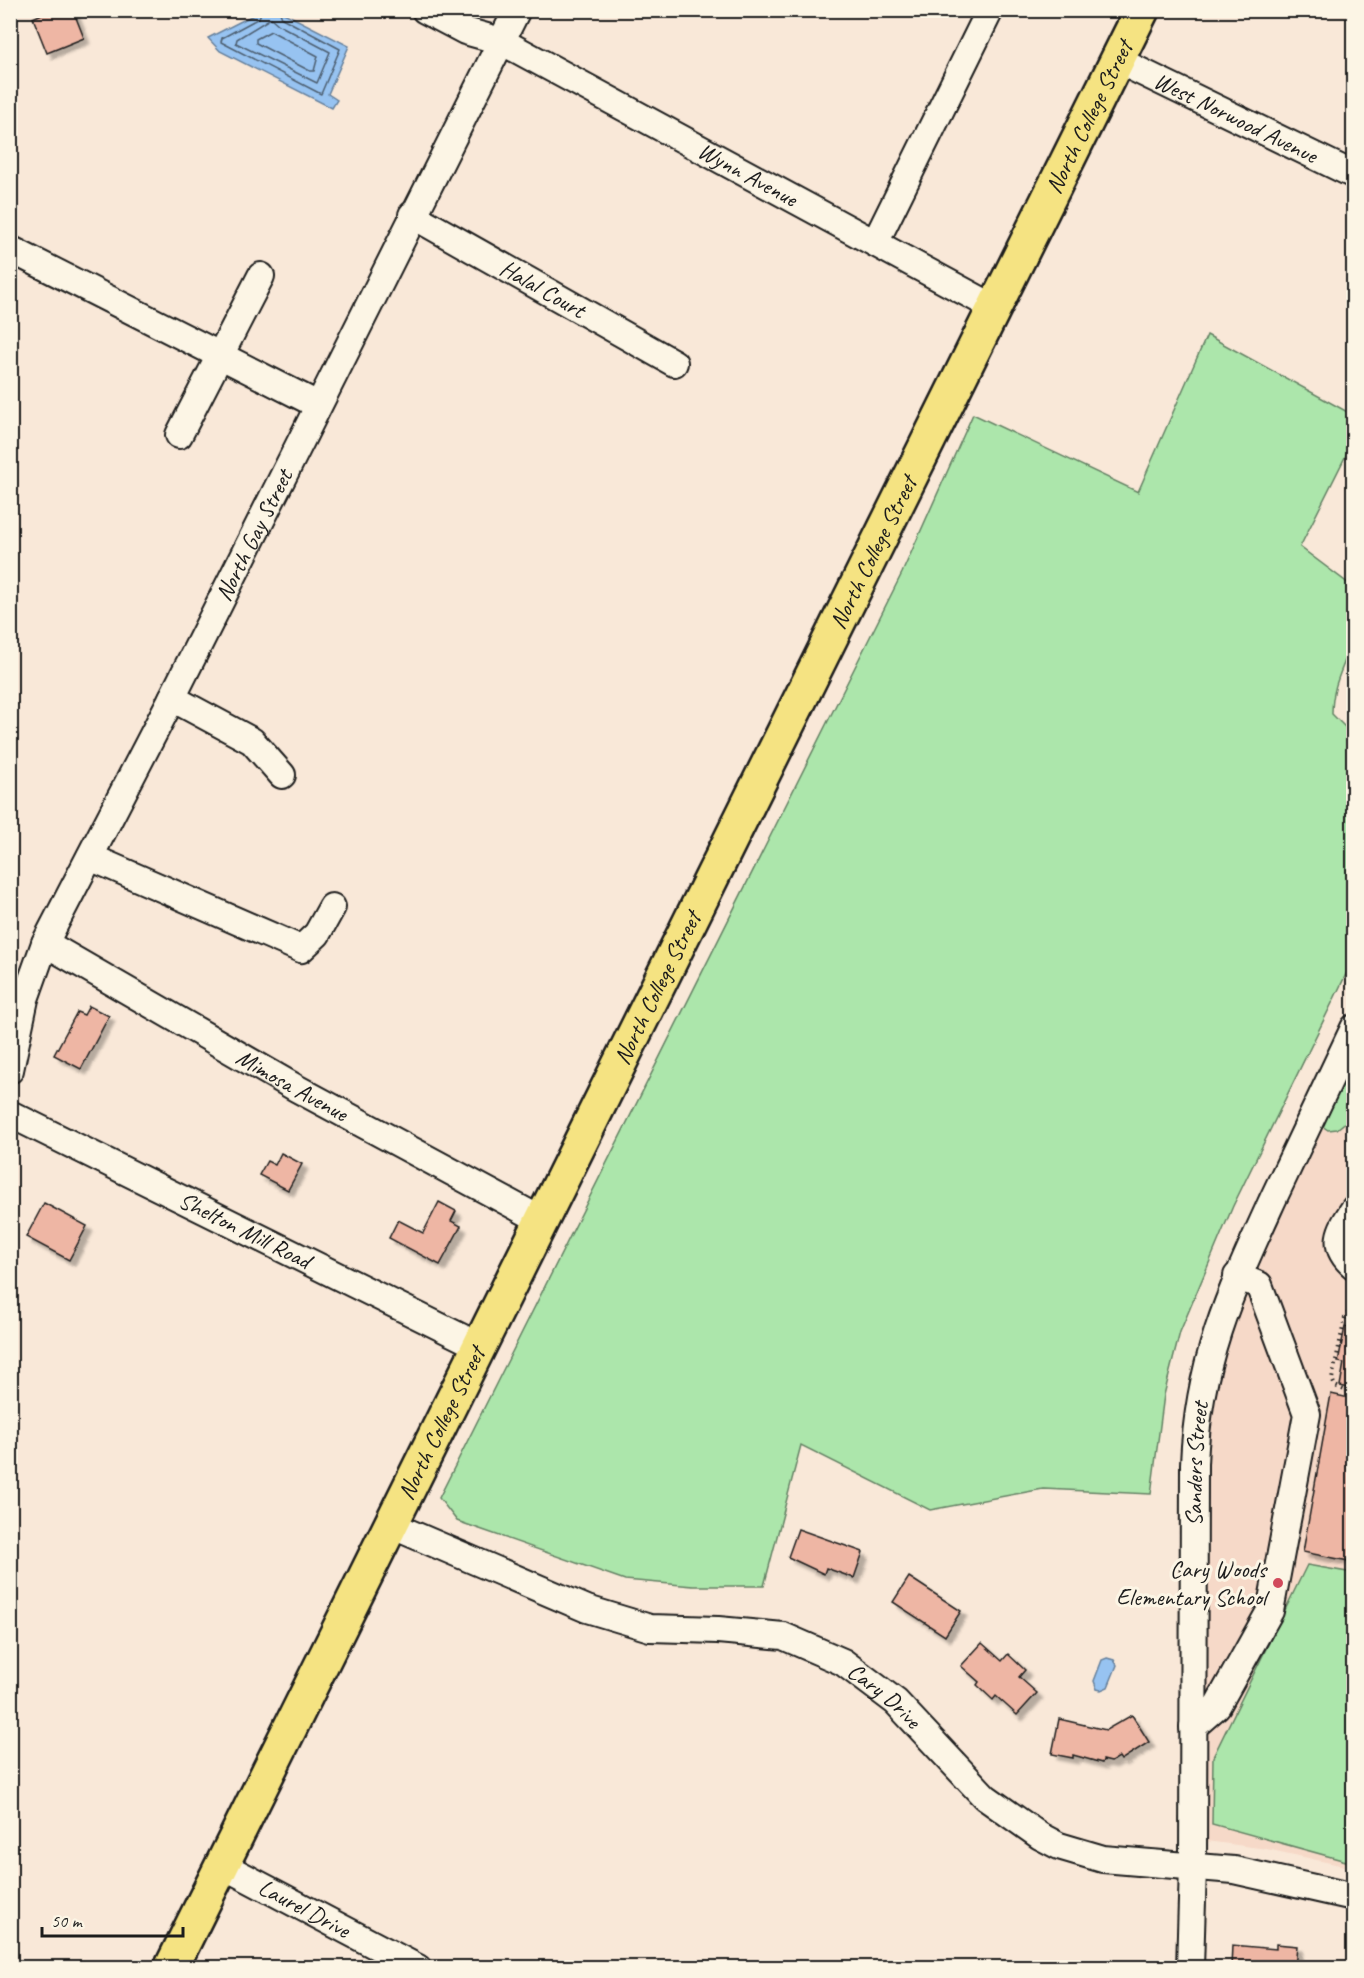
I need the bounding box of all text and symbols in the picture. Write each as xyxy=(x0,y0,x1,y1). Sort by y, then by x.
street label: North College Street xyxy=(1038,33,1141,198)
street label: West Norwood Avenue xyxy=(1149,65,1324,171)
street label: Wynn Avenue xyxy=(693,135,805,214)
street label: Halal Court xyxy=(495,253,592,326)
street label: North Gay Street xyxy=(208,463,300,606)
street label: North College Street xyxy=(823,468,925,634)
street label: North College Street xyxy=(607,904,709,1069)
street label: Mimosa Avenue xyxy=(231,1042,355,1129)
street label: Shelton Mill Road xyxy=(174,1185,319,1277)
street label: North College Street xyxy=(391,1339,493,1505)
street label: Sanders Street xyxy=(1179,1398,1215,1526)
place label: Cary Woods Elementary School xyxy=(1116,1554,1270,1612)
marker: Cary Woods Elementary School xyxy=(1271,1576,1285,1590)
street label: Cary Drive xyxy=(842,1656,929,1736)
street label: Laurel Drive xyxy=(254,1872,357,1946)
scale bar xyxy=(42,1900,183,1938)
text: 50 m xyxy=(51,1910,84,1932)

